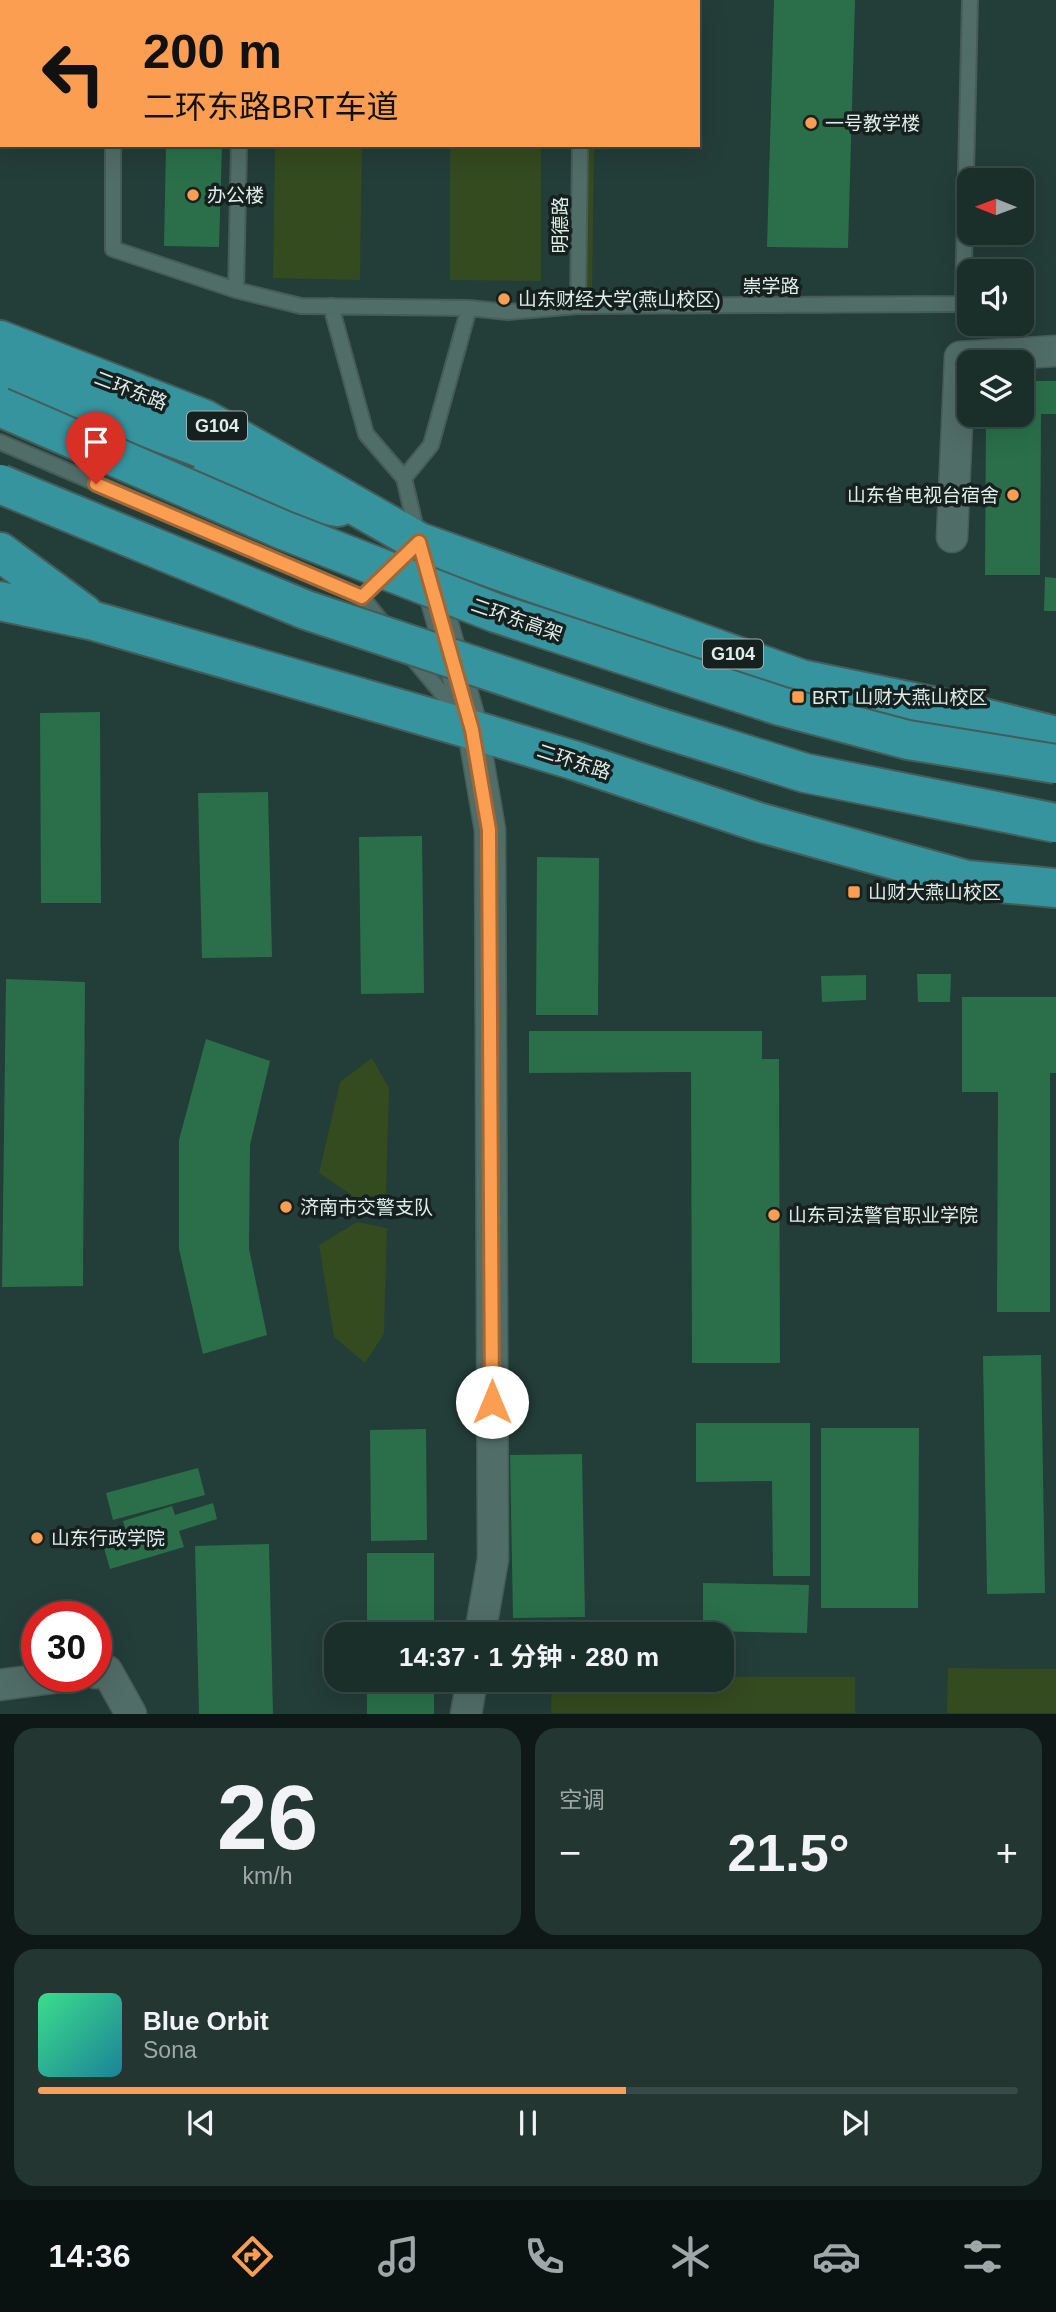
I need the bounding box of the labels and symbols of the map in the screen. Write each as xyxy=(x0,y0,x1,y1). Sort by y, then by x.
place label: 一号教学楼 xyxy=(825,113,920,134)
marker: 一号教学楼 xyxy=(803,115,819,131)
north arrow xyxy=(957,168,1034,245)
place label: 办公楼 xyxy=(207,185,264,206)
marker: 办公楼 xyxy=(185,187,201,203)
street label: 明德路 xyxy=(550,196,571,254)
street label: 崇学路 xyxy=(742,276,800,297)
place label: 山东财经大学(燕山校区) xyxy=(518,289,721,310)
marker: 山东财经大学(燕山校区) xyxy=(496,291,512,307)
street label: 二环东路 xyxy=(92,367,170,414)
pin xyxy=(66,412,126,484)
road number: G104 xyxy=(187,412,247,440)
place label: 山东省电视台宿舍 xyxy=(847,485,999,506)
marker: 山东省电视台宿舍 xyxy=(1005,487,1021,503)
street label: 二环东高架 xyxy=(468,594,565,645)
road number: G104 xyxy=(703,640,763,668)
place label: BRT 山财大燕山校区 xyxy=(812,687,988,708)
marker: BRT 山财大燕山校区 xyxy=(790,689,806,705)
street label: 二环东路 xyxy=(534,740,613,783)
place label: 山财大燕山校区 xyxy=(868,882,1001,903)
marker: 山财大燕山校区 xyxy=(846,884,862,900)
place label: 济南市交警支队 xyxy=(300,1197,433,1218)
marker: 济南市交警支队 xyxy=(278,1199,294,1215)
place label: 山东司法警官职业学院 xyxy=(788,1205,978,1226)
marker: 山东司法警官职业学院 xyxy=(766,1207,782,1223)
position arrow xyxy=(455,1365,529,1439)
place label: 山东行政学院 xyxy=(51,1528,165,1549)
marker: 山东行政学院 xyxy=(29,1530,45,1546)
speed limit sign: 30 xyxy=(21,1601,112,1692)

